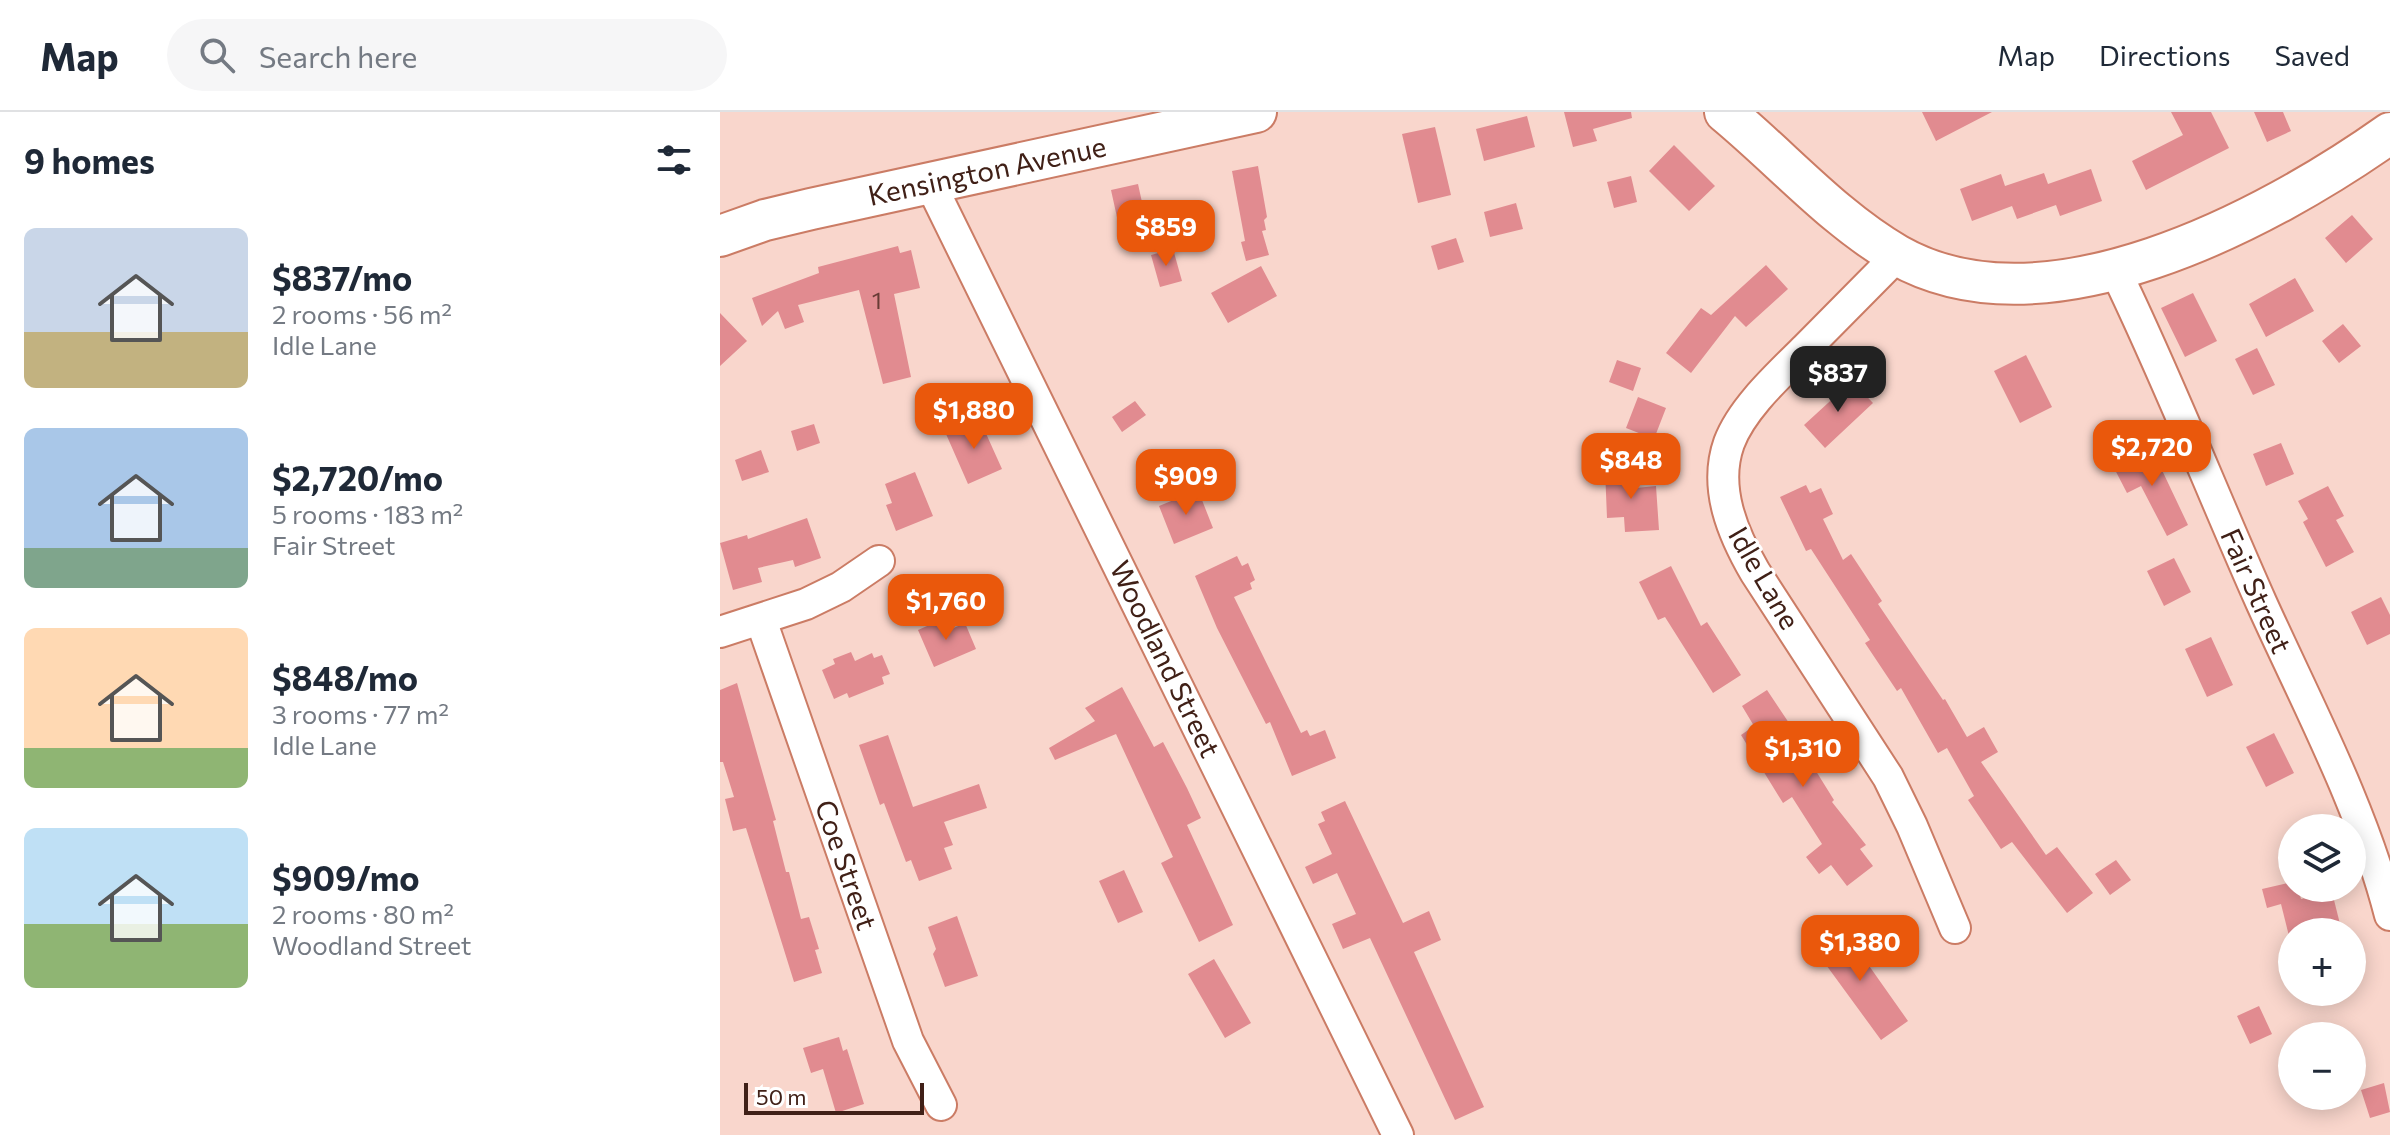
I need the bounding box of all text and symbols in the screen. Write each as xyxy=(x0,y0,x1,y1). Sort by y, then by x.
search box xyxy=(167,19,727,91)
text: Map xyxy=(40,32,119,79)
icon: search xyxy=(195,33,239,77)
text: Search here xyxy=(259,37,417,74)
text: Map xyxy=(1997,38,2055,72)
text: Directions xyxy=(2099,38,2230,72)
text: Saved xyxy=(2274,38,2350,72)
street label: Kensington Avenue xyxy=(865,128,1109,212)
icon: filters xyxy=(652,138,696,182)
text: 9 homes xyxy=(24,139,155,181)
pin: $859 xyxy=(1119,200,1213,268)
text: $859 xyxy=(1135,210,1197,241)
text: $837/mo xyxy=(272,256,412,298)
icon: home xyxy=(88,260,184,356)
house number: 1 xyxy=(872,285,882,314)
text: 2 rooms · 56 m² xyxy=(272,298,452,329)
text: Idle Lane xyxy=(272,329,377,360)
pin: $837 xyxy=(1791,346,1885,414)
text: $837 xyxy=(1808,356,1868,387)
pin: $1,880 xyxy=(909,383,1039,451)
text: $1,880 xyxy=(933,393,1015,424)
pin: $2,720 xyxy=(2087,420,2217,488)
text: $2,720 xyxy=(2111,430,2193,461)
pin: $848 xyxy=(1584,433,1678,501)
text: $848 xyxy=(1599,443,1663,474)
pin: $909 xyxy=(1139,449,1233,517)
text: $2,720/mo xyxy=(272,456,443,498)
text: $909 xyxy=(1154,459,1218,490)
icon: home xyxy=(88,460,184,556)
text: 5 rooms · 183 m² xyxy=(272,498,463,529)
street label: Idle Lane xyxy=(1722,520,1808,635)
street label: Fair Street xyxy=(2214,523,2299,658)
text: Fair Street xyxy=(272,529,396,560)
street label: Woodland Street xyxy=(1104,555,1228,763)
pin: $1,760 xyxy=(881,574,1011,642)
text: $1,760 xyxy=(906,584,986,615)
text: $848/mo xyxy=(272,656,418,698)
icon: home xyxy=(88,660,184,756)
text: 3 rooms · 77 m² xyxy=(272,698,449,729)
pin: $1,310 xyxy=(1738,721,1868,789)
text: Idle Lane xyxy=(272,729,377,760)
text: $1,310 xyxy=(1764,731,1842,762)
street label: Coe Street xyxy=(809,795,885,934)
map controls xyxy=(2278,814,2366,1110)
button: layers xyxy=(2278,814,2366,902)
text: $909/mo xyxy=(272,856,420,898)
icon: home xyxy=(88,860,184,956)
text: 2 rooms · 80 m² xyxy=(272,898,454,929)
pin: $1,380 xyxy=(1795,915,1925,983)
button: + xyxy=(2278,918,2366,1006)
text: $1,380 xyxy=(1819,925,1901,956)
text: Woodland Street xyxy=(272,929,471,960)
button: − xyxy=(2278,1022,2366,1110)
scale bar xyxy=(744,1079,924,1115)
text: 50 m xyxy=(756,1083,806,1110)

